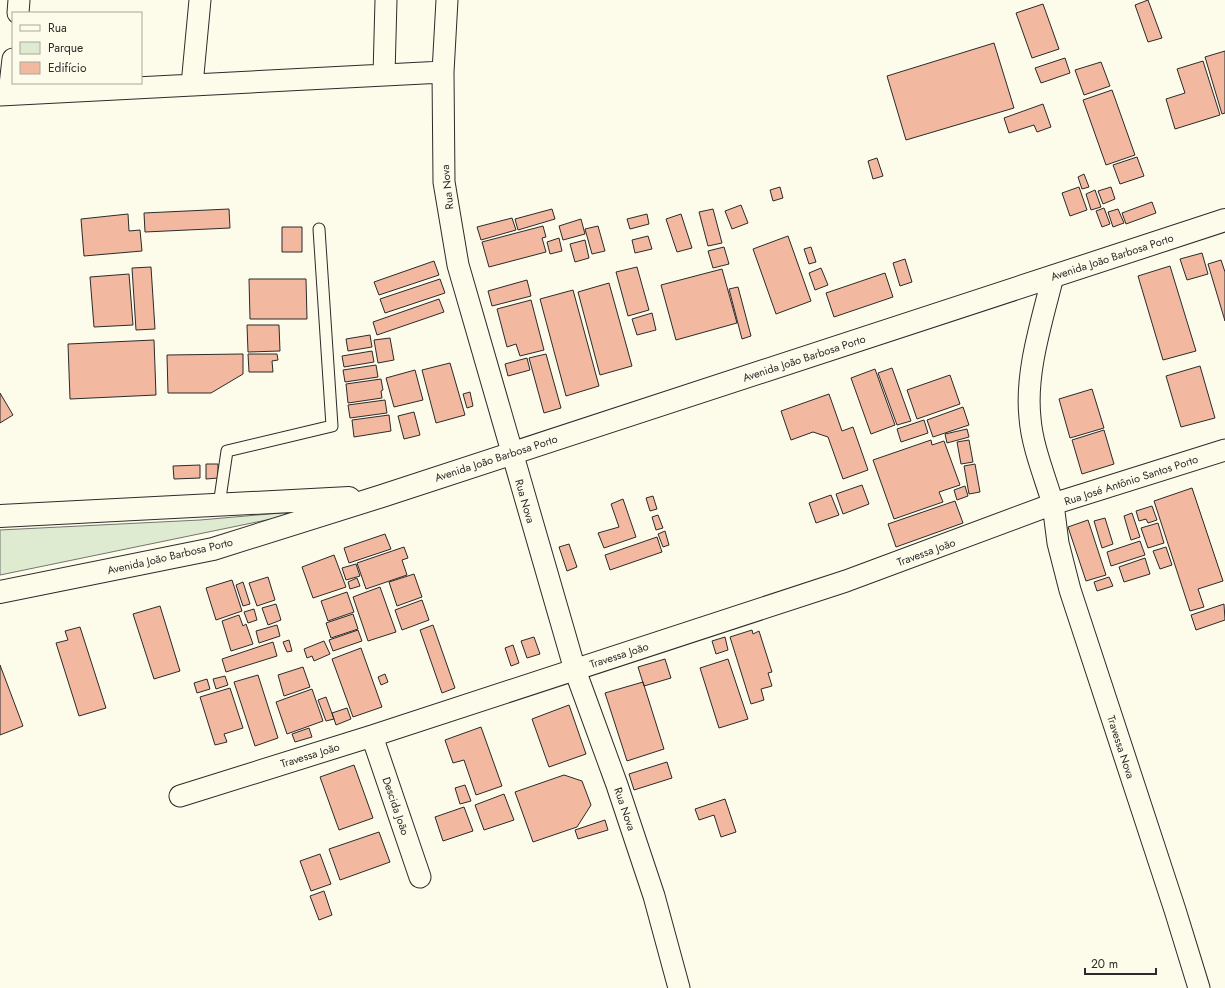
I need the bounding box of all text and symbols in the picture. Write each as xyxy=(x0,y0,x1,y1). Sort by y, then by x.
legend xyxy=(12,12,142,84)
text: Rua xyxy=(48,19,67,37)
text: Parque xyxy=(48,39,83,57)
text: Edifício xyxy=(48,59,87,77)
street label: Rua Nova xyxy=(437,164,457,210)
street label: Avenida João Barbosa Porto xyxy=(1048,230,1176,284)
street label: Avenida João Barbosa Porto xyxy=(740,331,868,385)
street label: Avenida João Barbosa Porto xyxy=(432,431,560,485)
street label: Rua José Antônio Santos Porto xyxy=(1062,451,1200,509)
street label: Rua Nova xyxy=(511,477,539,525)
street label: Avenida João Barbosa Porto xyxy=(106,534,234,578)
street label: Travessa João xyxy=(895,534,957,570)
street label: Travessa João xyxy=(588,638,650,672)
street label: Travessa Nova xyxy=(1103,713,1139,781)
street label: Travessa João xyxy=(278,738,342,772)
street label: Descida João xyxy=(379,775,413,837)
street label: Rua Nova xyxy=(610,785,640,833)
scale bar xyxy=(1085,950,1156,976)
text: 20 m xyxy=(1091,955,1118,973)

